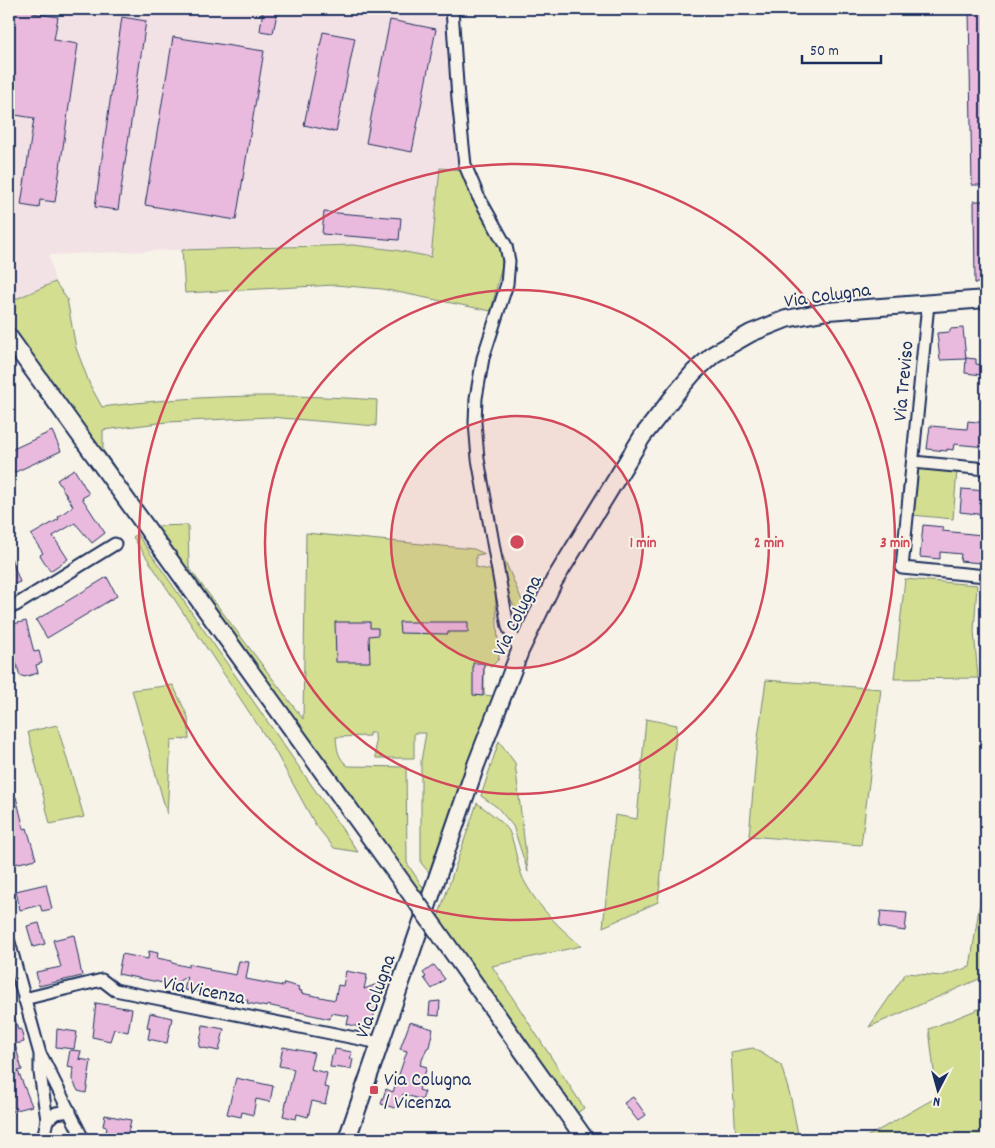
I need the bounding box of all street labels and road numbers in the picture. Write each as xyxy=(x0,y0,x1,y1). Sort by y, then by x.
street label: Via Colugna xyxy=(783,277,873,317)
street label: Via Treviso xyxy=(888,340,922,423)
street label: Via Colugna xyxy=(487,571,551,661)
street label: Via Colugna xyxy=(349,951,404,1043)
street label: Via Vicenza xyxy=(160,970,248,1014)

